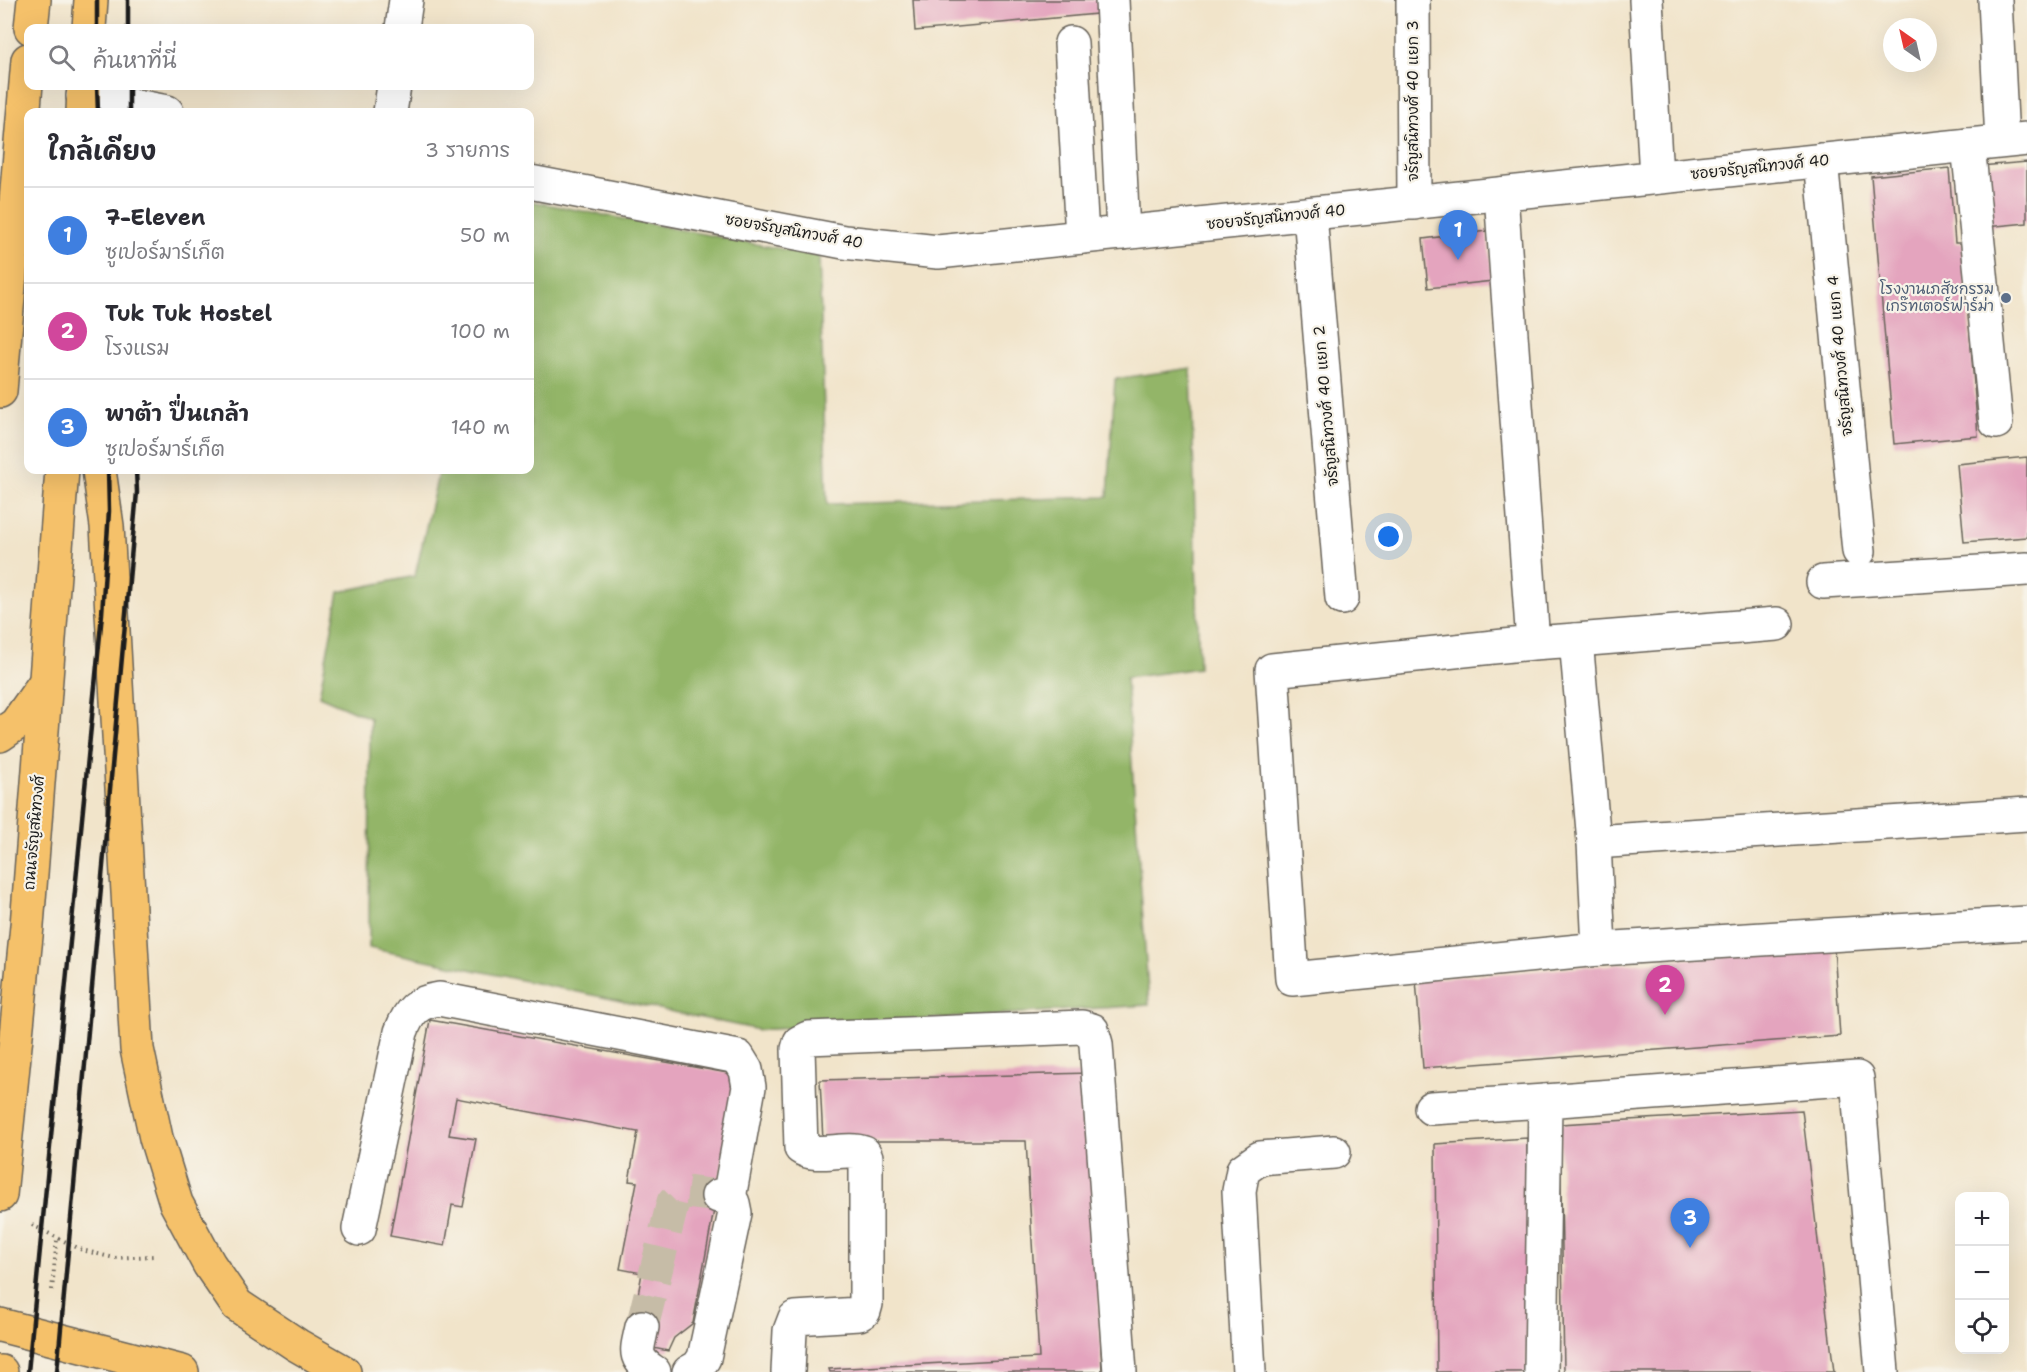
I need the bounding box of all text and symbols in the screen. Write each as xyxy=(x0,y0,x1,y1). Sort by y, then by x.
north arrow xyxy=(1883,18,1937,72)
street label: จรัญสนิทวงศ์ 40 แยก 3 xyxy=(1403,20,1423,182)
search box xyxy=(24,24,534,90)
icon: search xyxy=(45,41,78,74)
text: ค้นหาที่นี่ xyxy=(93,46,177,75)
text: ใกล้เคียง xyxy=(48,133,156,168)
text: 3 รายการ xyxy=(425,137,510,163)
street label: ซอยจรัญสนิทวงศ์ 40 xyxy=(1689,150,1831,184)
street label: ซอยจรัญสนิทวงศ์ 40 xyxy=(1205,200,1347,234)
text: 7-Eleven xyxy=(105,203,205,232)
street label: ซอยจรัญสนิทวงศ์ 40 xyxy=(723,209,865,253)
pin: 1 xyxy=(1438,210,1478,260)
text: 1 xyxy=(63,222,72,248)
text: 50 m xyxy=(460,222,510,248)
text: ซูเปอร์มาร์เก็ต xyxy=(105,239,225,265)
street label: จรัญสนิทวงศ์ 40 แยก 4 xyxy=(1823,275,1857,437)
place label: โรงงานเภสัชกรรม เกร๊ทเตอร์ฟาร์ม่า xyxy=(1880,279,1994,316)
marker: โรงงานเภสัชกรรม เกร๊ทเตอร์ฟาร์ม่า xyxy=(1999,291,2013,305)
text: Tuk Tuk Hostel xyxy=(105,299,272,328)
text: 2 xyxy=(61,318,75,344)
text: 100 m xyxy=(450,318,510,344)
street label: จรัญสนิทวงศ์ 40 แยก 2 xyxy=(1309,325,1343,487)
text: โรงแรม xyxy=(105,335,170,361)
text: พาต้า ปื่นเกล้า xyxy=(105,399,249,428)
text: 3 xyxy=(61,414,75,440)
text: 140 m xyxy=(451,414,510,440)
text: ซูเปอร์มาร์เก็ต xyxy=(105,436,225,462)
your location xyxy=(1374,522,1403,551)
street label: ถนนจรัญสนิทวงศ์ xyxy=(19,774,49,891)
pin: 2 xyxy=(1646,966,1684,1015)
map controls xyxy=(1955,1192,2009,1354)
button: + xyxy=(1955,1192,2009,1246)
pin: 3 xyxy=(1670,1198,1710,1248)
button: − xyxy=(1955,1246,2009,1300)
button: locate xyxy=(1955,1300,2009,1354)

